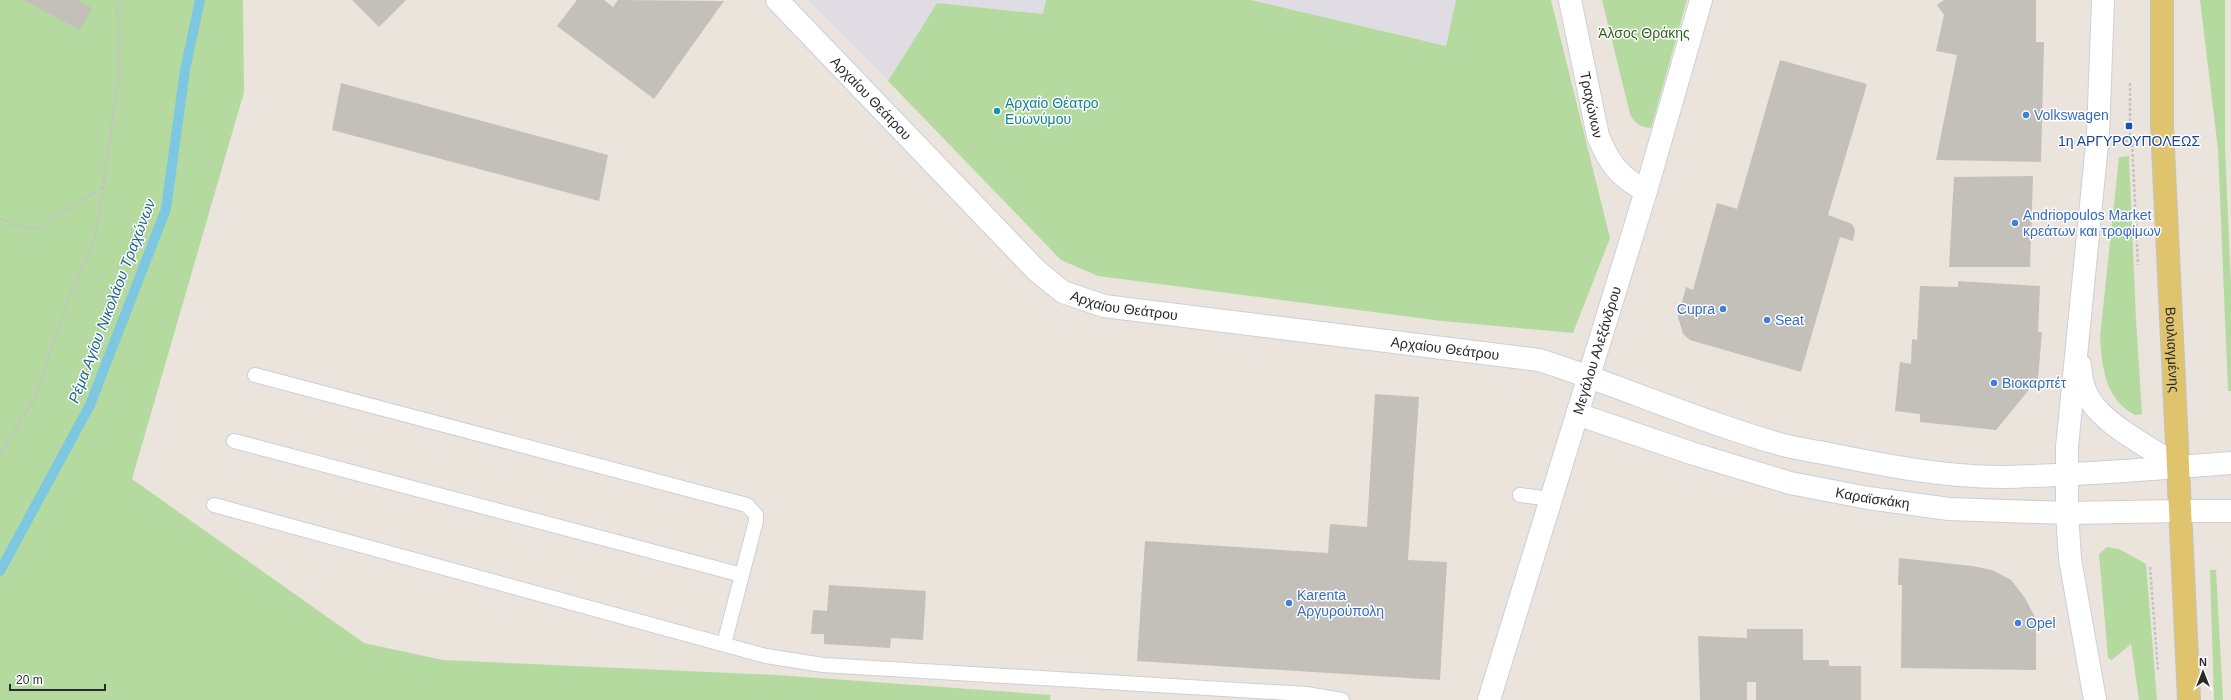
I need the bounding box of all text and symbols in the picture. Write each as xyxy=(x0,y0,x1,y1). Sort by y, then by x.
park label: Άλσος Θράκης xyxy=(1598,25,1690,41)
street label: Αρχαίου Θεάτρου xyxy=(828,53,915,143)
street label: Τραχώνων xyxy=(1577,70,1606,139)
place label: Αρχαίο Θέατρο Ευωνύμου xyxy=(1005,95,1099,127)
marker: Αρχαίο Θέατρο Ευωνύμου xyxy=(992,106,1002,116)
place label: Volkswagen xyxy=(2034,107,2109,123)
marker: Volkswagen xyxy=(2021,110,2031,120)
marker: 1η ΑΡΓΥΡΟΥΠΟΛΕΩΣ xyxy=(2124,121,2134,131)
place label: 1η ΑΡΓΥΡΟΥΠΟΛΕΩΣ xyxy=(2058,133,2200,149)
water label: Ρέμα Αγίου Νικολάου Τραχώνων xyxy=(65,196,159,405)
place label: Andriopoulos Market κρεάτων και τροφίμων xyxy=(2023,207,2161,239)
marker: Andriopoulos Market κρεάτων και τροφίμων xyxy=(2010,218,2020,228)
street label: Μεγάλου Αλεξάνδρου xyxy=(1570,284,1624,416)
street label: Αρχαίου Θεάτρου xyxy=(1068,287,1179,323)
place label: Cupra xyxy=(1677,301,1715,317)
marker: Cupra xyxy=(1718,304,1728,314)
street label: Βουλιαγμένης xyxy=(2163,306,2183,393)
place label: Seat xyxy=(1775,312,1804,328)
marker: Seat xyxy=(1762,315,1772,325)
street label: Αρχαίου Θεάτρου xyxy=(1390,334,1500,363)
place label: Βιοκαρπέτ xyxy=(2002,375,2067,391)
marker: Βιοκαρπέτ xyxy=(1989,378,1999,388)
street label: Καραϊσκάκη xyxy=(1834,484,1911,512)
place label: Karenta Αργυρούπολη xyxy=(1297,587,1384,619)
marker: Karenta Αργυρούπολη xyxy=(1284,598,1294,608)
place label: Opel xyxy=(2026,615,2056,631)
marker: Opel xyxy=(2013,618,2023,628)
north arrow xyxy=(2183,652,2223,692)
text: N xyxy=(2199,656,2207,668)
scale bar xyxy=(10,666,105,692)
text: 20 m xyxy=(16,673,43,687)

